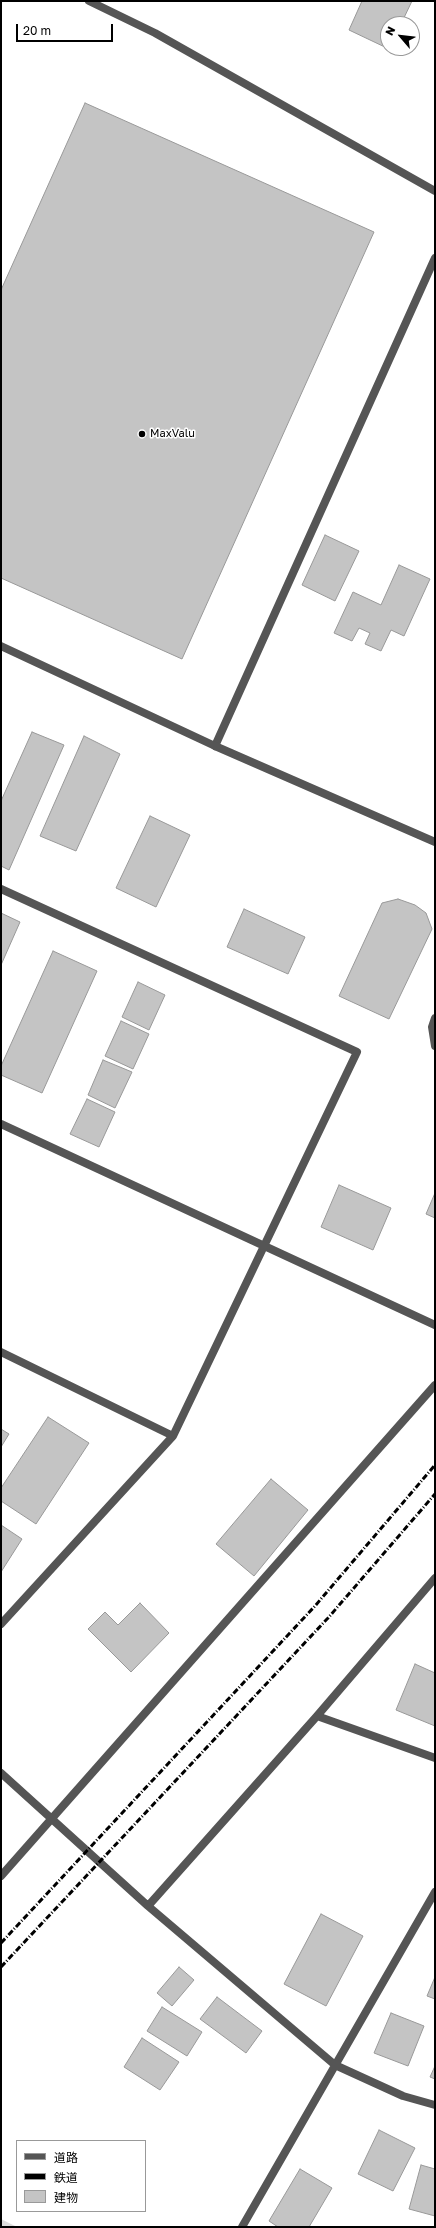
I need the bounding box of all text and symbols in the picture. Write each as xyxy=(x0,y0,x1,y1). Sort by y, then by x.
scale bar xyxy=(18,16,115,42)
north arrow xyxy=(380,16,420,56)
text: 20 m xyxy=(23,23,51,38)
text: N xyxy=(382,24,398,37)
place label: MaxValu xyxy=(150,427,195,441)
marker: MaxValu xyxy=(137,429,147,439)
legend xyxy=(16,2140,146,2212)
text: 道路 xyxy=(54,2150,78,2165)
text: 鉄道 xyxy=(54,2170,78,2185)
text: 建物 xyxy=(54,2190,78,2205)

